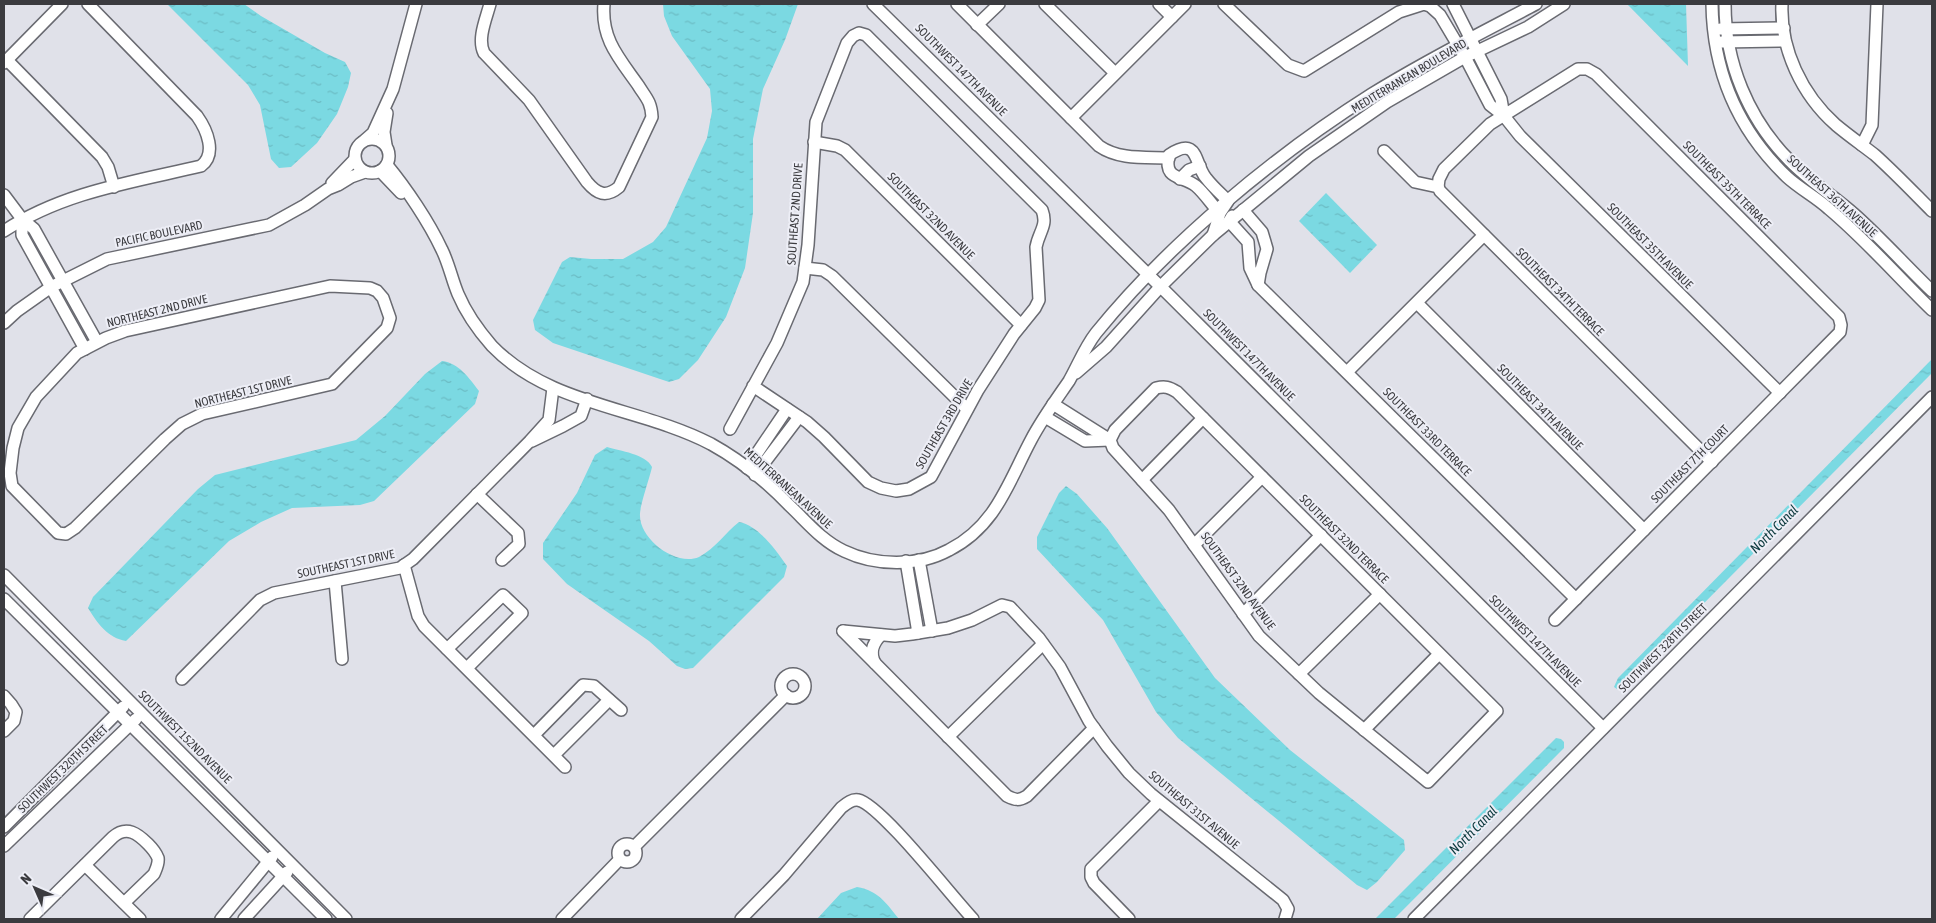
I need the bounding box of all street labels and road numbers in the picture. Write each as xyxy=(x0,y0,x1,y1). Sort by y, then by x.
street label: SOUTHWEST 147TH AVENUE xyxy=(912,21,1010,119)
street label: MEDITERRANEAN BOULEVARD xyxy=(1349,36,1469,116)
street label: SOUTHEAST 35TH TERRACE xyxy=(1680,138,1774,232)
street label: SOUTHEAST 36TH AVENUE xyxy=(1784,152,1880,240)
street label: SOUTHEAST 2ND DRIVE xyxy=(784,163,806,265)
street label: SOUTHEAST 32ND AVENUE xyxy=(885,170,977,262)
street label: SOUTHEAST 35TH AVENUE xyxy=(1604,200,1696,292)
street label: PACIFIC BOULEVARD xyxy=(114,218,204,250)
street label: SOUTHEAST 34TH TERRACE xyxy=(1513,245,1607,339)
street label: NORTHEAST 2ND DRIVE xyxy=(105,292,209,330)
street label: SOUTHWEST 147TH AVENUE xyxy=(1200,306,1298,404)
street label: SOUTHEAST 34TH AVENUE xyxy=(1494,361,1586,453)
street label: NORTHEAST 1ST DRIVE xyxy=(193,373,293,411)
street label: SOUTHEAST 3RD DRIVE xyxy=(913,377,975,471)
street label: SOUTHEAST 33RD TERRACE xyxy=(1380,385,1474,479)
street label: SOUTHEAST 7TH COURT xyxy=(1648,422,1732,506)
street label: MEDITERRANEAN AVENUE xyxy=(741,445,835,531)
street label: SOUTHEAST 32ND TERRACE xyxy=(1297,492,1391,586)
street label: SOUTHEAST 32ND AVENUE xyxy=(1198,530,1278,632)
street label: SOUTHEAST 1ST DRIVE xyxy=(296,547,396,581)
street label: SOUTHWEST 147TH AVENUE xyxy=(1486,592,1584,690)
street label: SOUTHWEST 328TH STREET xyxy=(1616,600,1711,695)
street label: SOUTHWEST 152ND AVENUE xyxy=(136,688,234,786)
street label: SOUTHWEST 320TH STREET xyxy=(15,722,111,816)
street label: SOUTHEAST 31ST AVENUE xyxy=(1146,768,1242,852)

